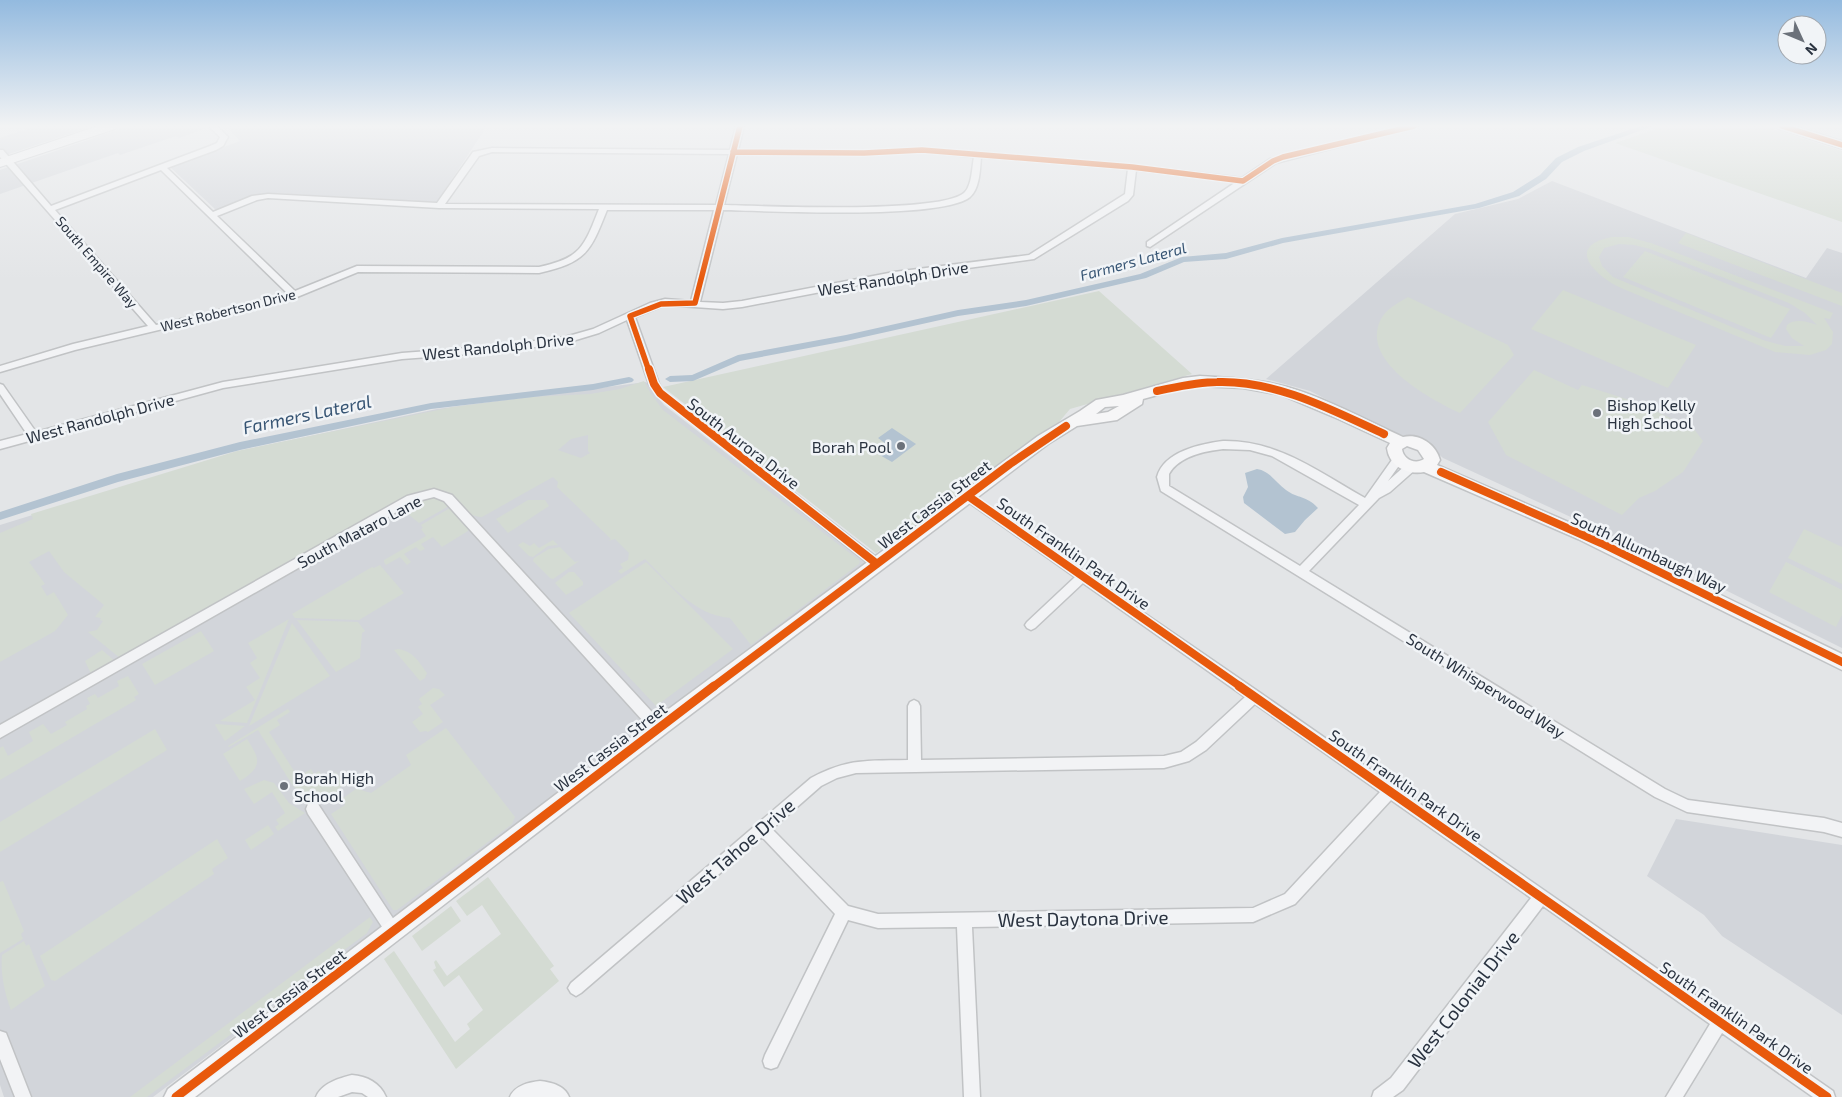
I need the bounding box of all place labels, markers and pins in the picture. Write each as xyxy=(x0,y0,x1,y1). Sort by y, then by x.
place label: Bishop Kelly High School xyxy=(1607,395,1696,432)
marker: Bishop Kelly High School xyxy=(1591,407,1603,419)
place label: Borah Pool xyxy=(812,437,891,456)
marker: Borah Pool xyxy=(895,440,907,452)
place label: Borah High School xyxy=(294,768,374,805)
marker: Borah High School xyxy=(278,780,290,792)

